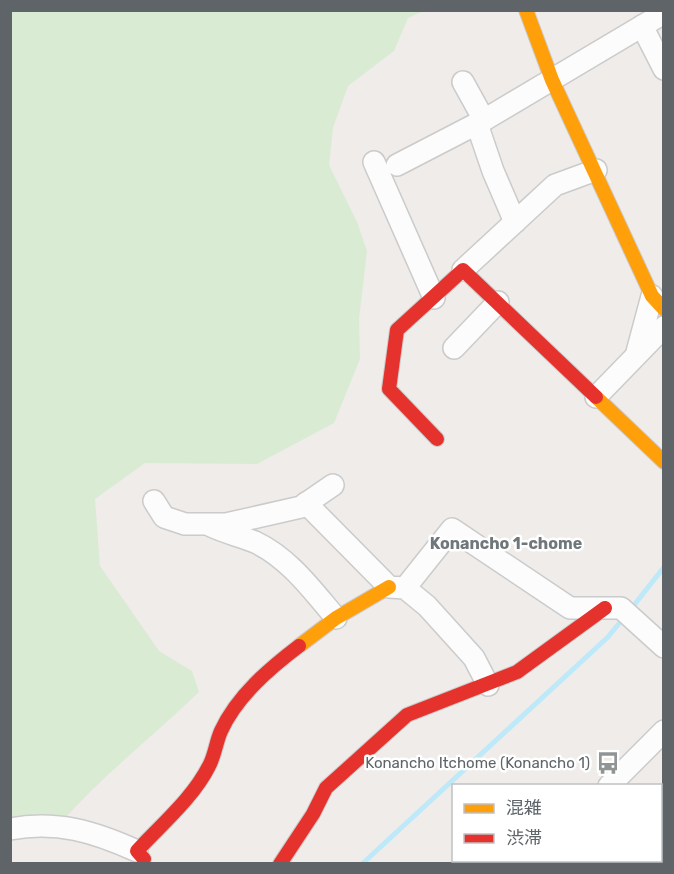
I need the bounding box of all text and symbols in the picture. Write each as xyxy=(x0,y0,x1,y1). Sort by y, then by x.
district label: Konancho 1-chome xyxy=(430,534,582,553)
bus stop icon: Konancho Itchome (Konancho 1) xyxy=(595,750,621,776)
place label: Konancho Itchome (Konancho 1) xyxy=(365,754,590,772)
legend xyxy=(452,784,662,862)
text: 混雑 xyxy=(506,797,542,819)
text: 渋滞 xyxy=(506,827,542,849)

